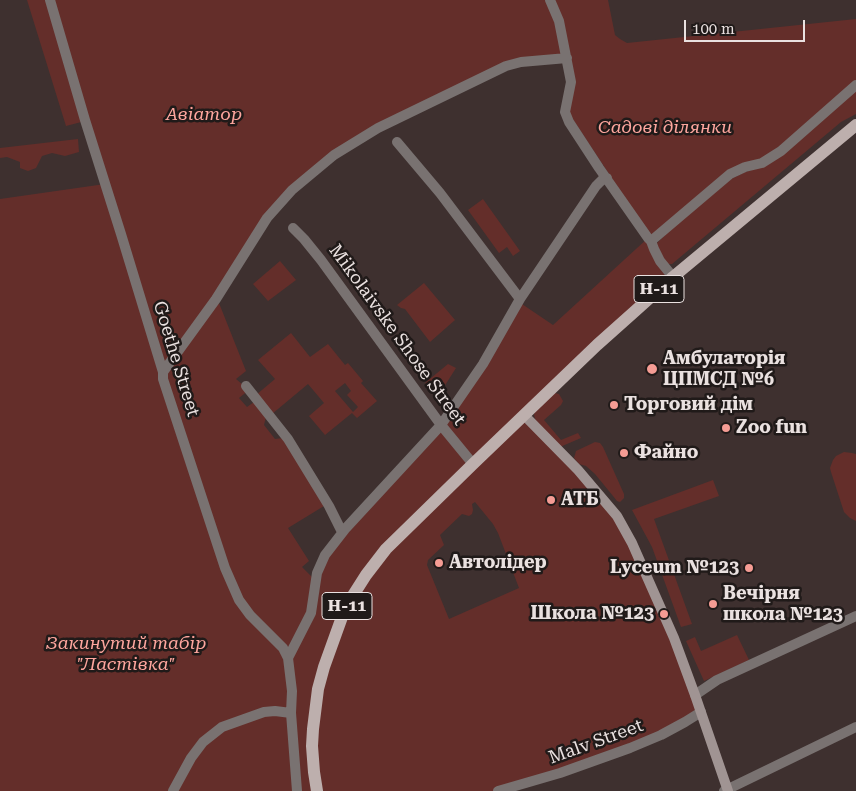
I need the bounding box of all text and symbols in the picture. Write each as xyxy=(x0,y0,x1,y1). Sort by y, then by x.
scale bar xyxy=(686,10,807,42)
text: 100 m xyxy=(692,20,735,38)
park label: Авіатор xyxy=(166,104,242,126)
park label: Садові ділянки xyxy=(598,117,732,139)
street label: Mikolaivske Shose Street xyxy=(324,240,470,430)
road number: Н-11 xyxy=(634,276,684,302)
street label: Goethe Street xyxy=(148,299,204,419)
place label: Амбулаторія ЦПМСД №6 xyxy=(663,348,785,390)
marker: Амбулаторія ЦПМСД №6 xyxy=(645,362,659,376)
place label: Торговий дім xyxy=(624,394,753,416)
marker: Торговий дім xyxy=(608,399,620,411)
place label: Zoo fun xyxy=(736,417,807,439)
marker: Zoo fun xyxy=(720,422,732,434)
place label: Файно xyxy=(634,442,698,464)
marker: Файно xyxy=(618,447,630,459)
place label: АТБ xyxy=(561,489,598,511)
marker: АТБ xyxy=(545,494,557,506)
place label: Автолідер xyxy=(449,552,547,574)
marker: Автолідер xyxy=(433,557,445,569)
place label: Lyceum №123 xyxy=(610,557,739,579)
marker: Lyceum №123 xyxy=(743,562,755,574)
place label: Вечірня школа №123 xyxy=(723,583,843,626)
road number: Н-11 xyxy=(322,592,372,620)
marker: Вечірня школа №123 xyxy=(707,598,719,610)
place label: Школа №123 xyxy=(531,603,654,625)
marker: Школа №123 xyxy=(658,608,670,620)
park label: Закинутий табір "Ластівка" xyxy=(46,633,206,676)
street label: Malv Street xyxy=(546,715,646,769)

